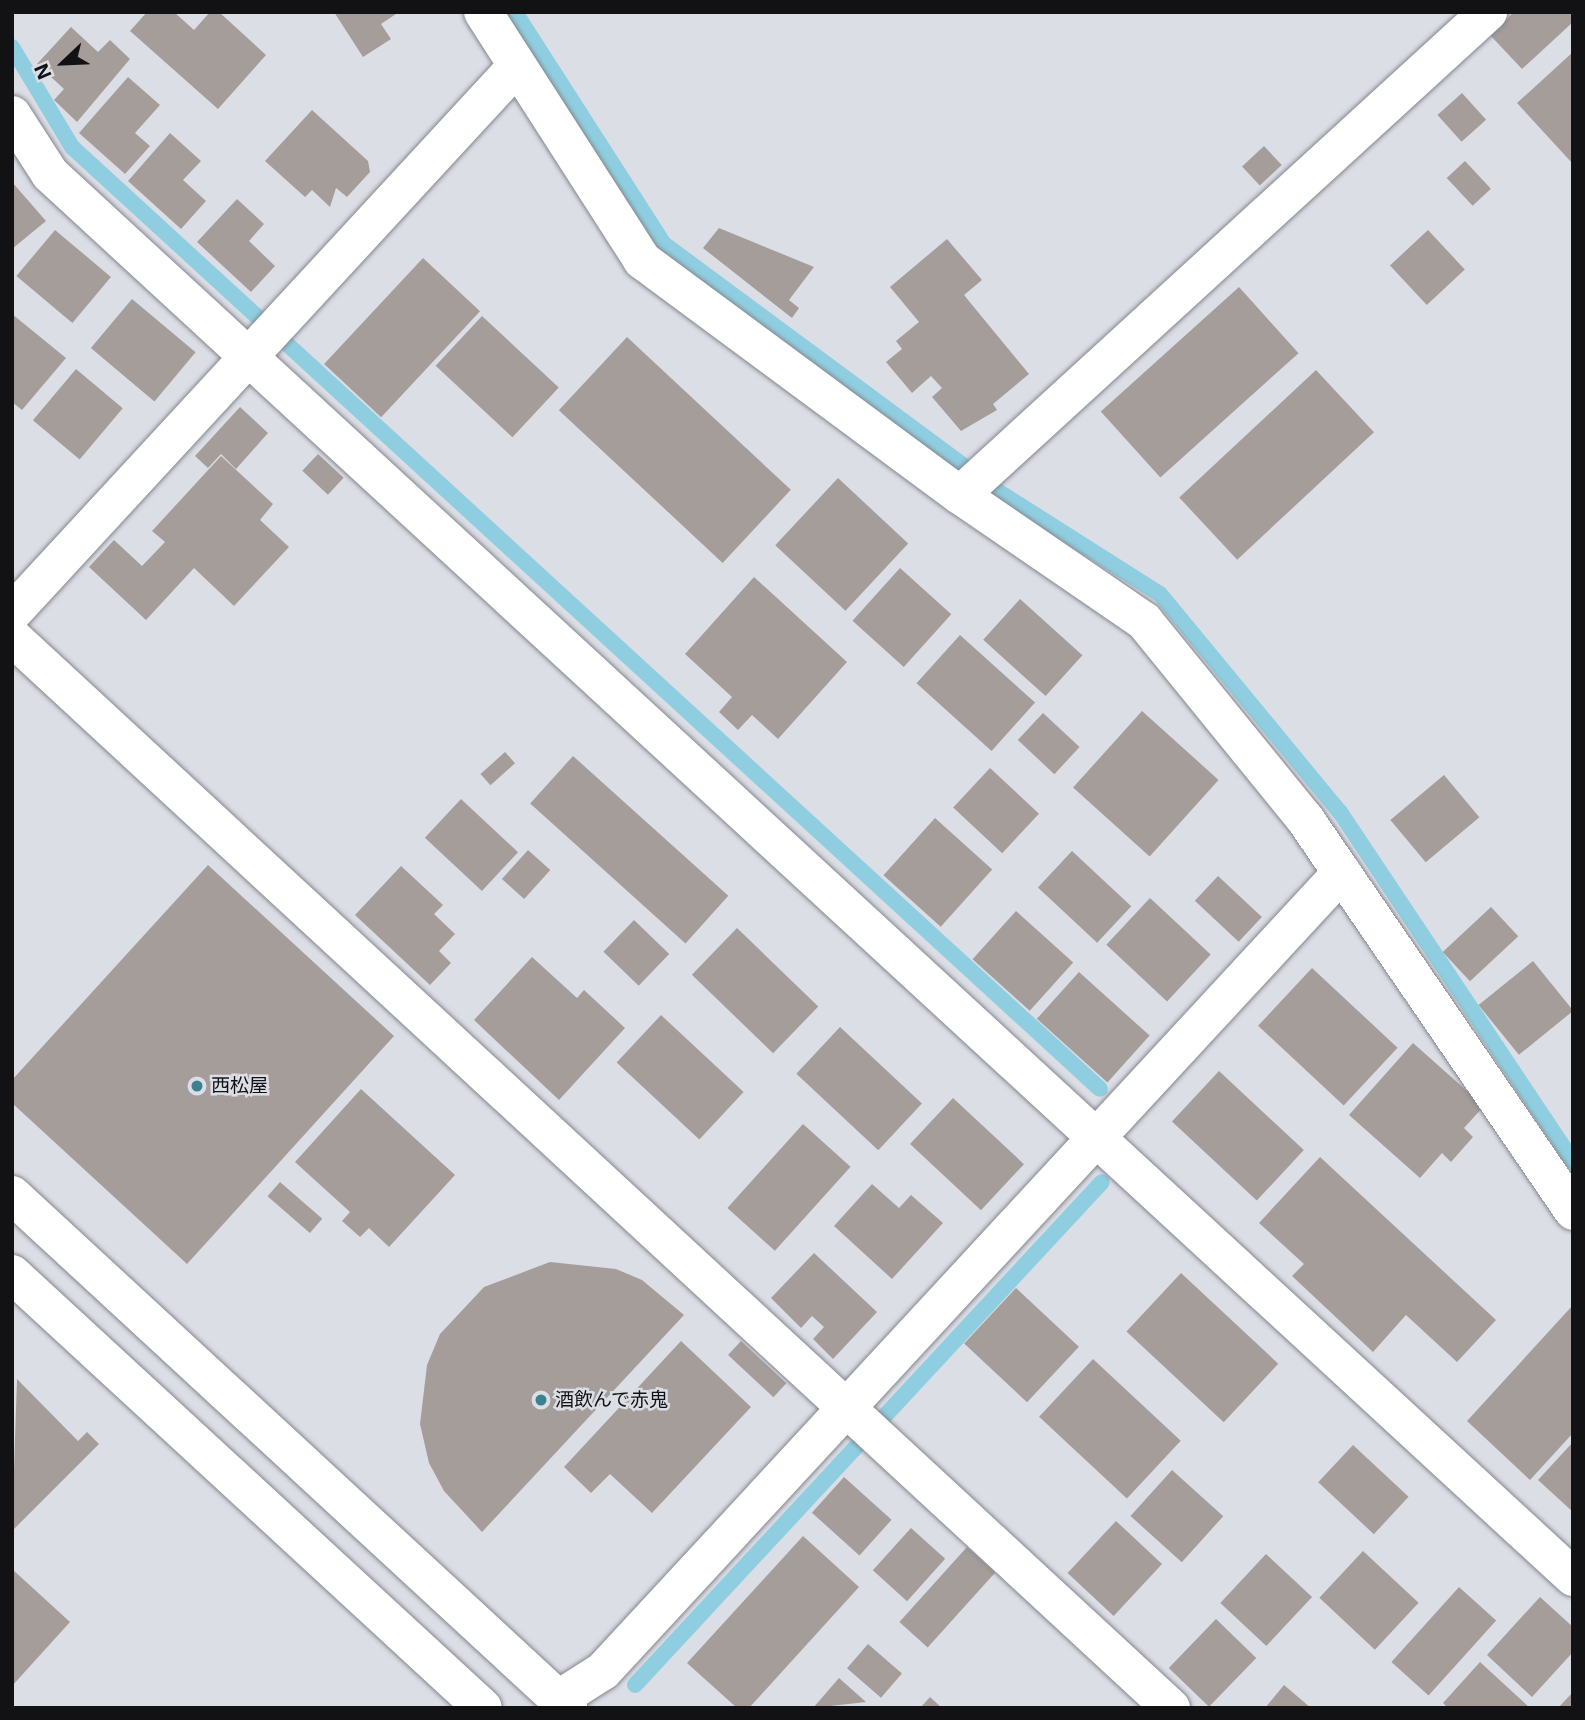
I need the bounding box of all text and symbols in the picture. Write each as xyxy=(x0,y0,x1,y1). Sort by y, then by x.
north arrow xyxy=(28,28,98,98)
text: N xyxy=(30,60,57,83)
place label: 西松屋 xyxy=(211,1075,268,1097)
marker: 西松屋 xyxy=(189,1078,205,1094)
place label: 酒飲んで赤鬼 xyxy=(555,1389,669,1411)
marker: 酒飲んで赤鬼 xyxy=(533,1392,549,1408)

